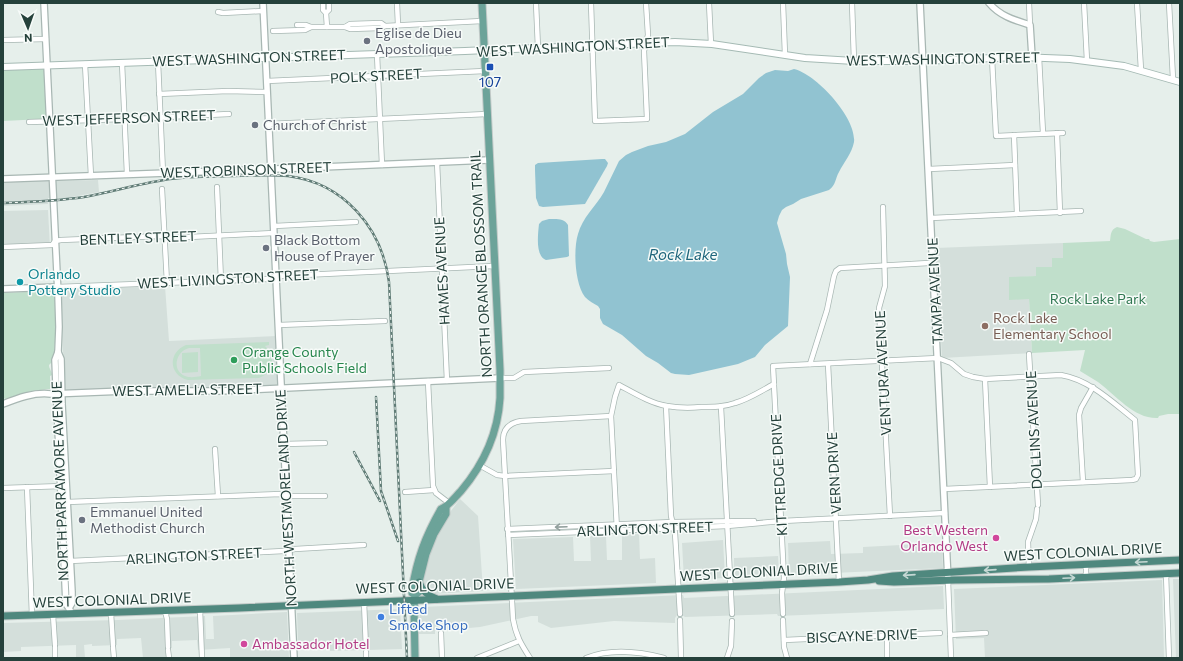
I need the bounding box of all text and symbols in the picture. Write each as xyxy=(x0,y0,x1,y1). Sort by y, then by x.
north arrow xyxy=(8,8,48,48)
place label: Eglise de Dieu Apostolique xyxy=(375,24,462,57)
text: N xyxy=(24,32,33,45)
street label: WEST WASHINGTON STREET xyxy=(476,33,670,60)
marker: Eglise de Dieu Apostolique xyxy=(362,36,372,46)
street label: WEST WASHINGTON STREET xyxy=(152,46,346,69)
street label: WEST WASHINGTON STREET xyxy=(846,48,1040,69)
marker: 107 xyxy=(485,62,495,72)
street label: POLK STREET xyxy=(329,65,423,86)
place label: 107 xyxy=(479,73,501,90)
street label: WEST JEFFERSON STREET xyxy=(42,106,216,129)
place label: Church of Christ xyxy=(263,116,367,133)
marker: Church of Christ xyxy=(250,120,260,130)
street label: NORTH ORANGE BLOSSOM TRAIL xyxy=(466,150,495,378)
street label: WEST ROBINSON STREET xyxy=(160,158,332,181)
street label: HAMES AVENUE xyxy=(430,216,453,326)
street label: BENTLEY STREET xyxy=(79,227,197,248)
place label: Black Bottom House of Prayer xyxy=(274,231,375,264)
street label: TAMPA AVENUE xyxy=(923,237,946,345)
marker: Black Bottom House of Prayer xyxy=(261,243,271,253)
water label: Rock Lake xyxy=(648,245,718,263)
place label: Orlando Pottery Studio xyxy=(28,265,121,298)
street label: WEST LIVINGSTON STREET xyxy=(137,265,319,292)
marker: Orlando Pottery Studio xyxy=(15,277,25,287)
park label: Rock Lake Park xyxy=(1050,290,1147,307)
place label: Rock Lake Elementary School xyxy=(993,309,1112,342)
street label: VENTURA AVENUE xyxy=(871,310,894,436)
marker: Rock Lake Elementary School xyxy=(980,321,990,331)
place label: Orange County Public Schools Field xyxy=(242,343,367,376)
marker: Orange County Public Schools Field xyxy=(229,355,239,365)
street label: DOLLINS AVENUE xyxy=(1022,370,1045,490)
street label: WEST AMELIA STREET xyxy=(112,380,262,399)
street label: NORTH PARRAMORE AVENUE xyxy=(48,381,71,581)
street label: NORTH WESTMORELAND DRIVE xyxy=(271,389,300,607)
street label: KITTREDGE DRIVE xyxy=(767,414,790,536)
street label: VERN DRIVE xyxy=(823,432,844,514)
place label: Emmanuel United Methodist Church xyxy=(90,503,205,536)
marker: Emmanuel United Methodist Church xyxy=(77,515,87,525)
street label: ARLINGTON STREET xyxy=(576,518,714,539)
place label: Best Western Orlando West xyxy=(900,521,988,554)
one-way arrow xyxy=(555,523,568,531)
marker: Best Western Orlando West xyxy=(991,533,1001,543)
street label: WEST COLONIAL DRIVE xyxy=(1003,539,1163,564)
street label: ARLINGTON STREET xyxy=(125,543,263,568)
one-way arrow xyxy=(1135,558,1148,566)
street label: WEST COLONIAL DRIVE xyxy=(679,559,839,584)
one-way arrow xyxy=(984,566,997,573)
one-way arrow xyxy=(903,571,916,578)
street label: WEST COLONIAL DRIVE xyxy=(355,574,515,597)
one-way arrow xyxy=(1062,574,1075,582)
street label: WEST COLONIAL DRIVE xyxy=(32,588,192,611)
place label: Lifted Smoke Shop xyxy=(389,600,468,633)
marker: Lifted Smoke Shop xyxy=(376,612,386,622)
street label: BISCAYNE DRIVE xyxy=(806,625,918,646)
place label: Ambassador Hotel xyxy=(252,635,370,652)
marker: Ambassador Hotel xyxy=(239,639,249,649)

